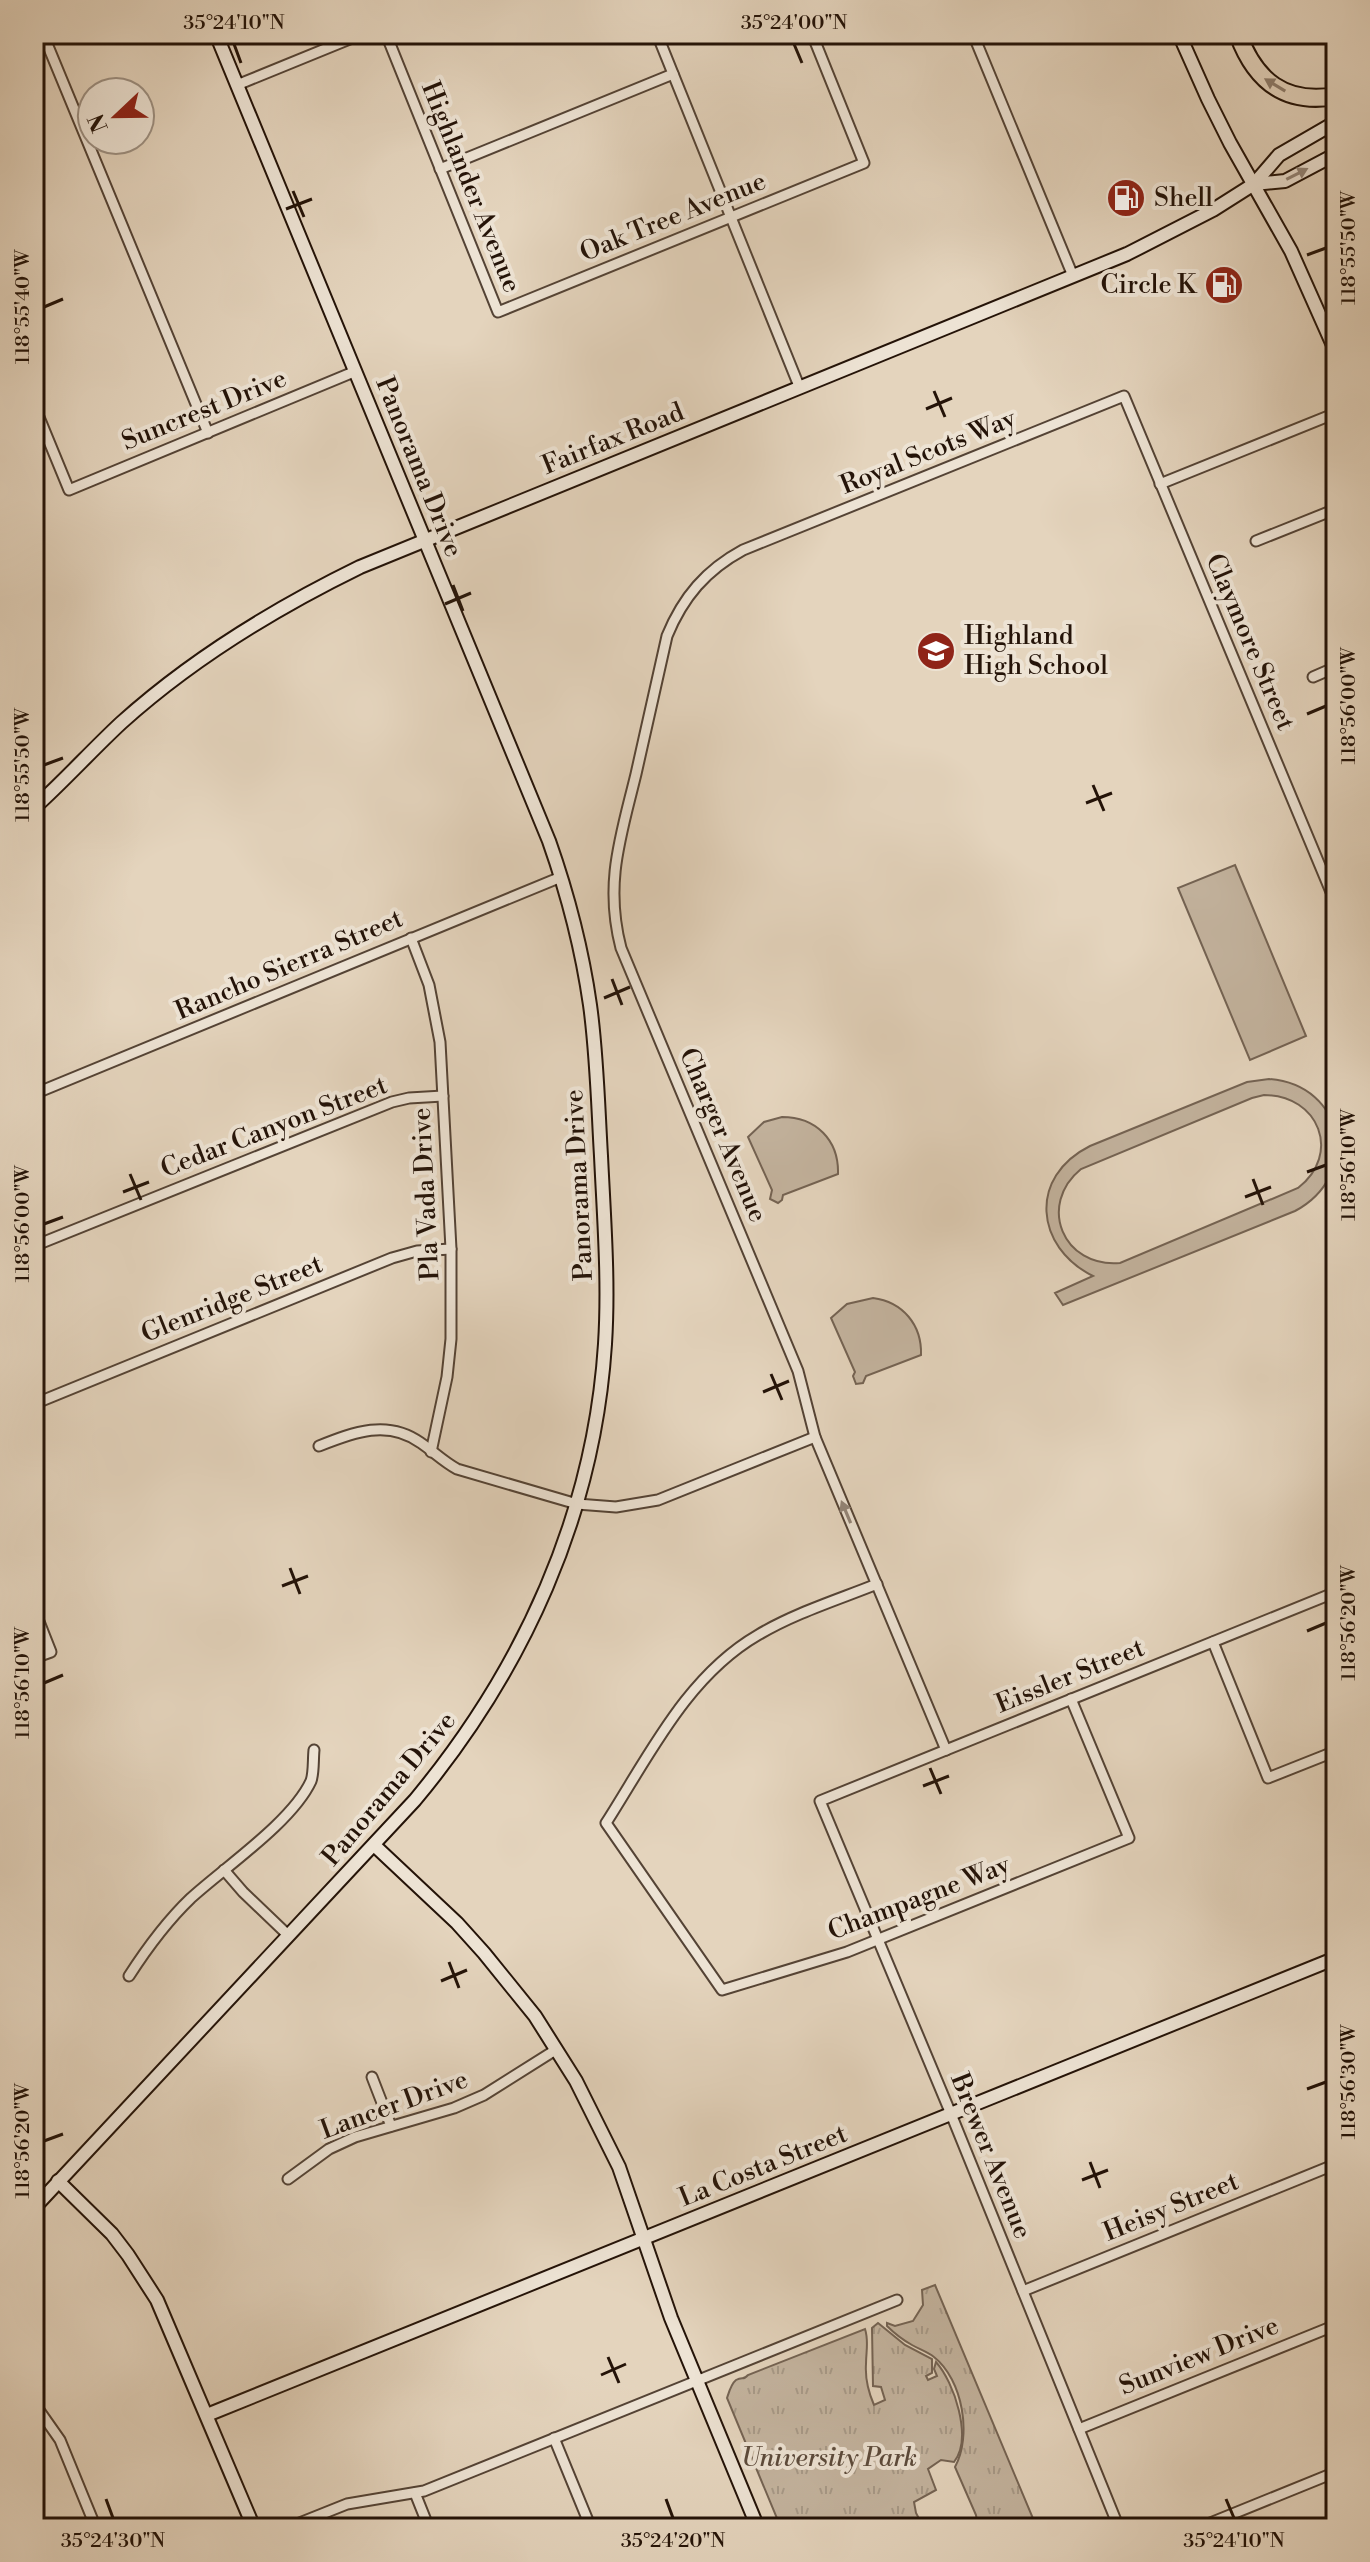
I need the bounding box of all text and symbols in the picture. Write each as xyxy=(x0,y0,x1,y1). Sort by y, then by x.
text: 35°24'10"N xyxy=(183,11,285,36)
text: 35°24'00"N xyxy=(741,11,847,36)
north arrow xyxy=(76,76,156,156)
street label: Highlander Avenue xyxy=(414,77,528,297)
one-way arrow xyxy=(1264,78,1286,92)
text: N xyxy=(83,109,115,136)
street label: Oak Tree Avenue xyxy=(575,165,771,269)
one-way arrow xyxy=(1285,168,1308,181)
fuel station icon: Shell xyxy=(1105,177,1147,219)
place label: Shell xyxy=(1154,182,1213,214)
text: 118°55'50"W xyxy=(1337,190,1362,305)
text: 118°55'40"W xyxy=(11,249,36,364)
fuel station icon: Circle K xyxy=(1203,264,1245,306)
place label: Circle K xyxy=(1101,269,1198,301)
street label: Suncrest Drive xyxy=(117,362,291,458)
street label: Panorama Drive xyxy=(368,372,470,562)
street label: Fairfax Road xyxy=(537,396,689,482)
street label: Royal Scots Way xyxy=(836,402,1021,502)
street label: Claymore Street xyxy=(1198,549,1302,735)
place label: Highland High School xyxy=(964,620,1108,682)
school or university icon: Highland High School xyxy=(915,630,957,672)
text: 118°56'00"W xyxy=(1337,647,1362,765)
text: 118°55'50"W xyxy=(11,707,36,822)
street label: Rancho Sierra Street xyxy=(170,903,408,1027)
street label: Charger Avenue xyxy=(672,1043,774,1227)
street label: Cedar Canyon Street xyxy=(156,1069,392,1185)
street label: Panorama Drive xyxy=(558,1089,600,1281)
street label: Pla Vada Drive xyxy=(405,1107,447,1281)
text: 118°56'10"W xyxy=(1337,1108,1362,1221)
text: 118°56'00"W xyxy=(11,1165,36,1283)
street label: Glenridge Street xyxy=(137,1248,327,1350)
one-way arrow xyxy=(840,1500,853,1524)
text: 118°56'20"W xyxy=(1337,1564,1362,1681)
text: 118°56'10"W xyxy=(11,1626,36,1739)
street label: Eissler Street xyxy=(991,1632,1149,1720)
street label: Panorama Drive xyxy=(315,1705,463,1873)
street label: Champagne Way xyxy=(823,1848,1015,1947)
text: 118°56'30"W xyxy=(1337,2024,1362,2139)
street label: Lancer Drive xyxy=(316,2063,472,2147)
street label: Brewer Avenue xyxy=(943,2068,1039,2243)
text: 118°56'20"W xyxy=(11,2082,36,2199)
street label: La Costa Street xyxy=(674,2118,852,2214)
street label: Heisy Street xyxy=(1099,2165,1243,2249)
street label: Sunview Drive xyxy=(1115,2309,1283,2403)
park label: University Park xyxy=(741,2442,917,2474)
text: 35°24'30"N xyxy=(61,2529,165,2554)
text: 35°24'20"N xyxy=(621,2529,725,2554)
text: 35°24'10"N xyxy=(1183,2529,1285,2554)

